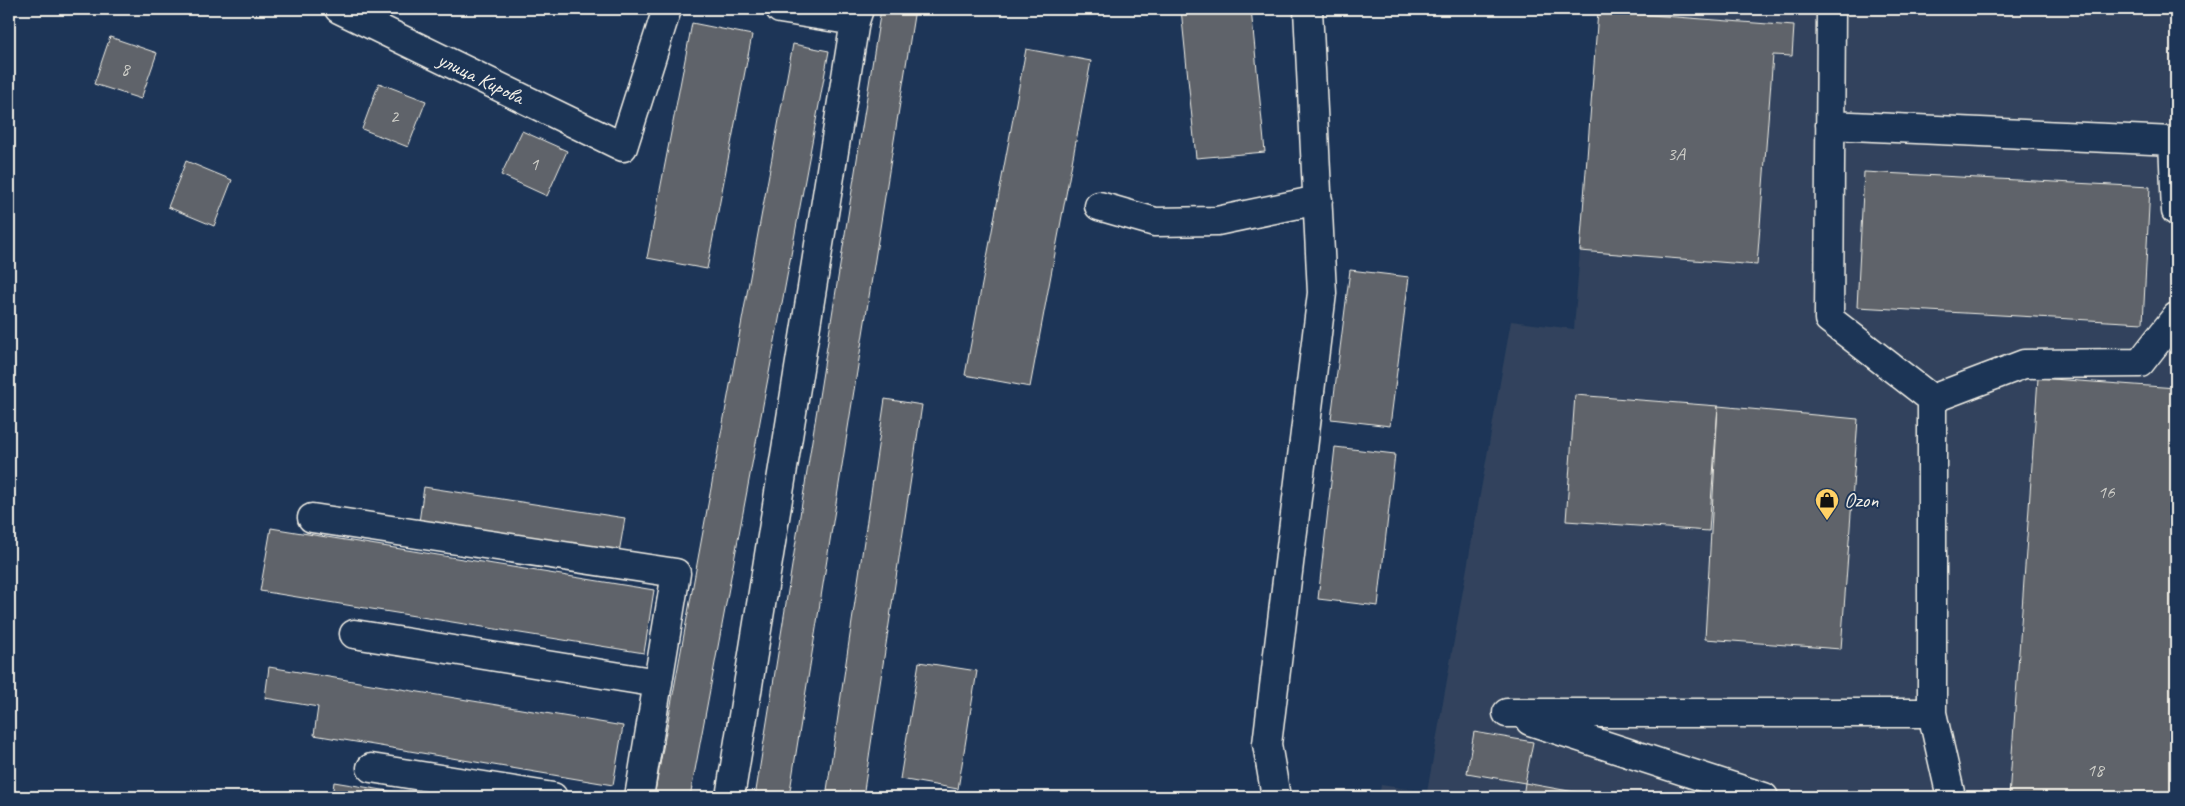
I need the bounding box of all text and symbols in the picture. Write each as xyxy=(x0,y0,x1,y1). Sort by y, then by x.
street label: улица Кирова xyxy=(432,45,530,111)
house number: 8 xyxy=(121,57,132,81)
house number: 2 xyxy=(390,104,400,128)
house number: 3А xyxy=(1667,142,1687,166)
house number: 1 xyxy=(530,152,540,176)
house number: 16 xyxy=(2097,480,2116,504)
shop icon: Ozon xyxy=(1814,487,1840,521)
place label: Ozon xyxy=(1844,487,1879,513)
house number: 18 xyxy=(2086,758,2106,782)

